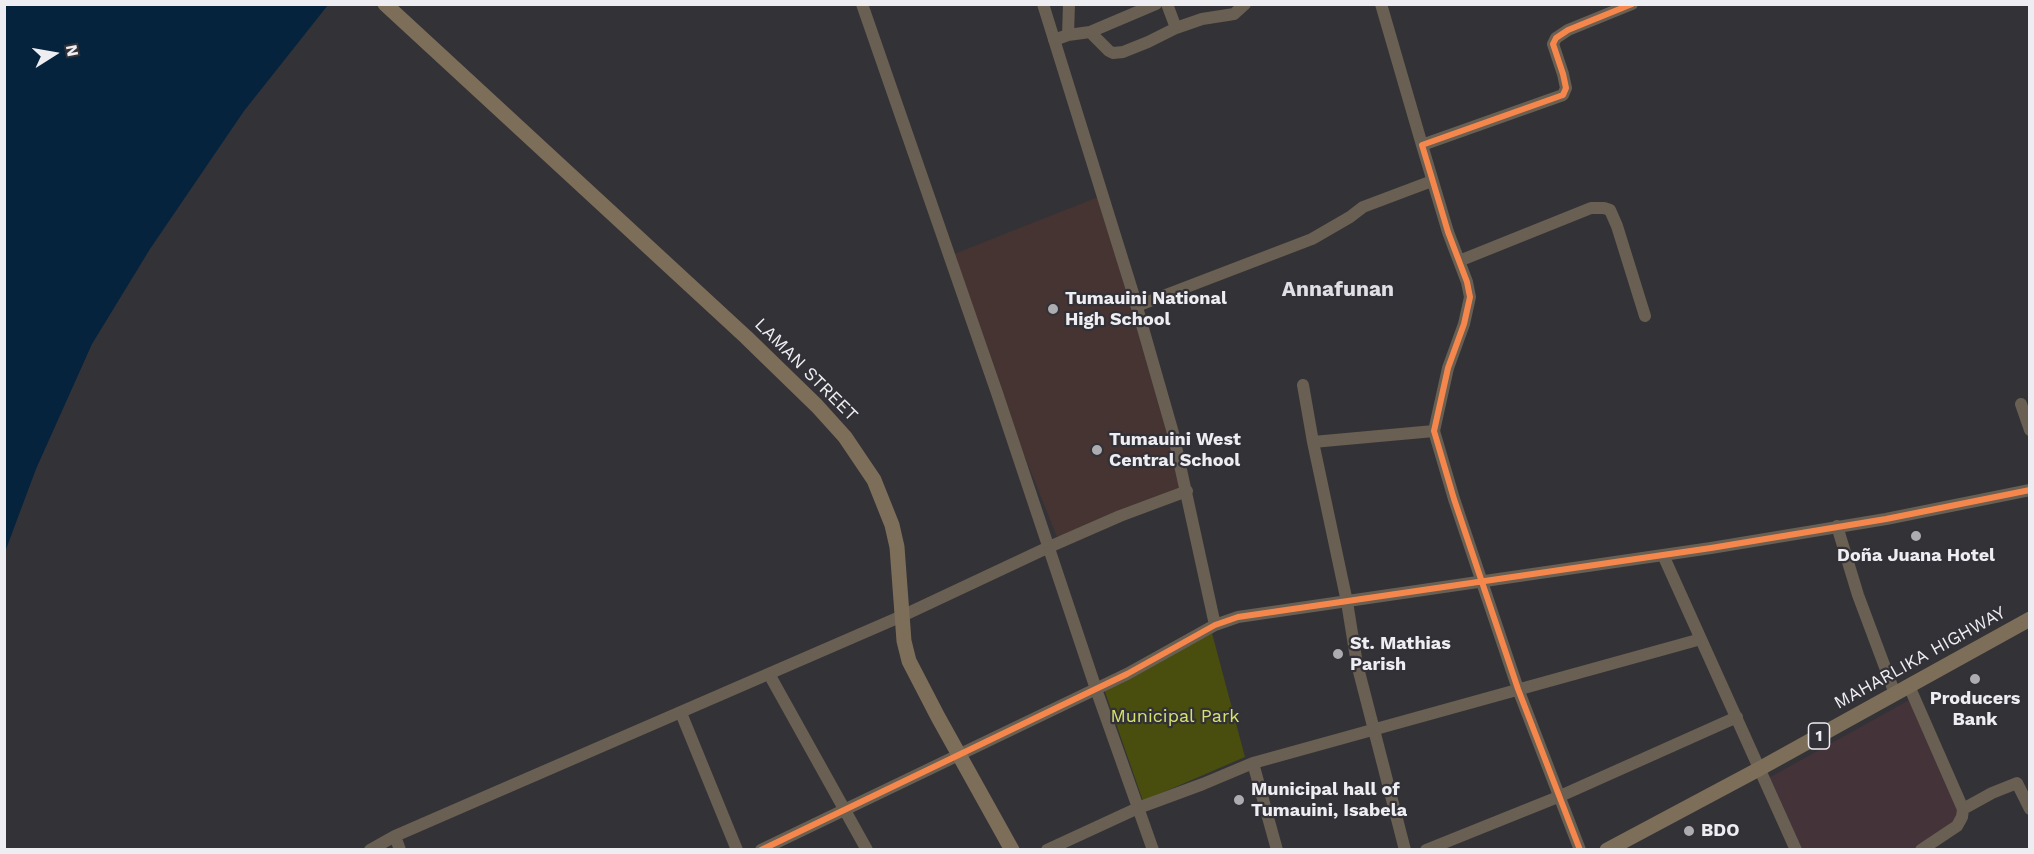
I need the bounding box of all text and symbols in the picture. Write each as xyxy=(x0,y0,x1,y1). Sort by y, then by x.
north arrow xyxy=(24,24,84,84)
text: N xyxy=(62,43,83,58)
district label: Annafunan xyxy=(1282,277,1394,303)
place label: Tumauini National High School xyxy=(1065,288,1227,330)
marker: Tumauini National High School xyxy=(1046,302,1060,316)
street label: LAMAN STREET xyxy=(750,314,862,426)
place label: Tumauini West Central School xyxy=(1109,429,1241,472)
marker: Tumauini West Central School xyxy=(1090,443,1104,457)
marker: Doña Juana Hotel xyxy=(1909,529,1923,543)
place label: Doña Juana Hotel xyxy=(1837,545,1995,567)
street label: MAHARLIKA HIGHWAY xyxy=(1831,602,2009,714)
place label: St. Mathias Parish xyxy=(1350,633,1451,676)
marker: St. Mathias Parish xyxy=(1331,647,1345,661)
marker: Producers Bank xyxy=(1968,672,1982,686)
place label: Producers Bank xyxy=(1930,688,2020,730)
park label: Municipal Park xyxy=(1111,706,1239,728)
road number: 1 xyxy=(1808,723,1830,749)
place label: Municipal hall of Tumauini, Isabela xyxy=(1251,779,1407,822)
marker: Municipal hall of Tumauini, Isabela xyxy=(1232,793,1246,807)
place label: BDO xyxy=(1701,820,1740,842)
marker: BDO xyxy=(1682,824,1696,838)

